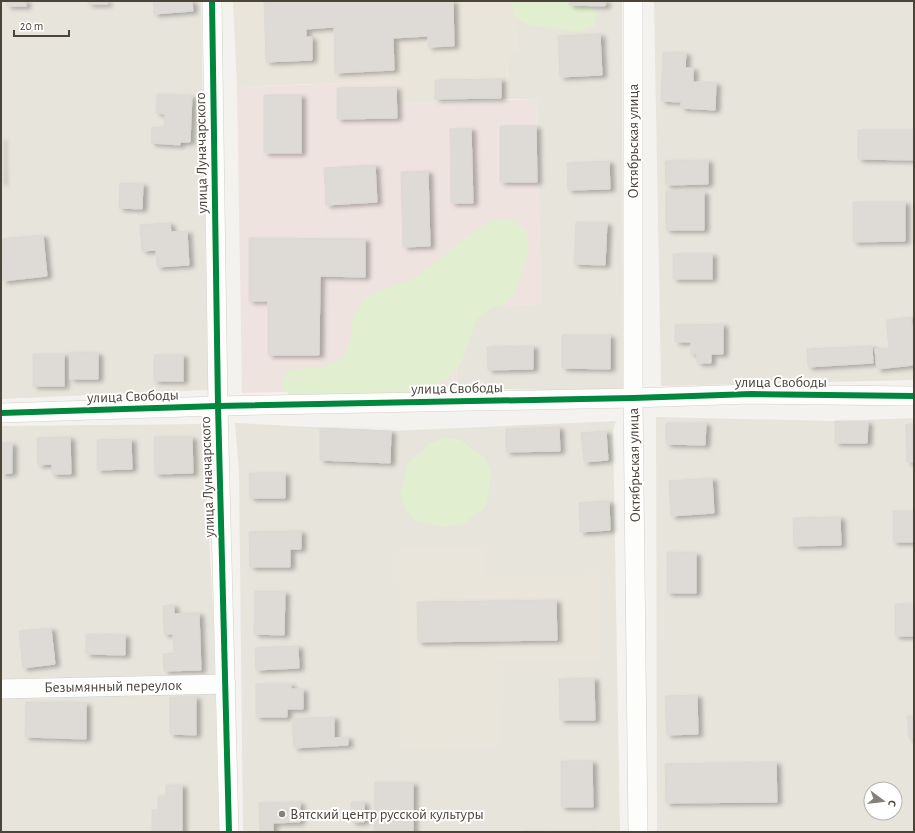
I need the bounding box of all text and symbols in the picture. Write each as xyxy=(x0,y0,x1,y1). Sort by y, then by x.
scale bar xyxy=(14,12,69,38)
text: 20 m xyxy=(20,20,43,32)
street label: Октябрьская улица xyxy=(626,83,641,198)
street label: улица Луначарского xyxy=(193,92,210,215)
street label: улица Свободы xyxy=(734,375,827,390)
street label: улица Свободы xyxy=(410,380,503,397)
street label: улица Свободы xyxy=(86,387,179,406)
street label: Октябрьская улица xyxy=(626,407,643,523)
street label: улица Луначарского xyxy=(198,416,217,539)
street label: Безымянный переулок xyxy=(44,678,182,695)
north arrow xyxy=(863,781,903,821)
text: С xyxy=(886,799,898,808)
place label: Вятский центр русской культуры xyxy=(290,807,484,822)
marker: Вятский центр русской культуры xyxy=(277,809,287,819)

